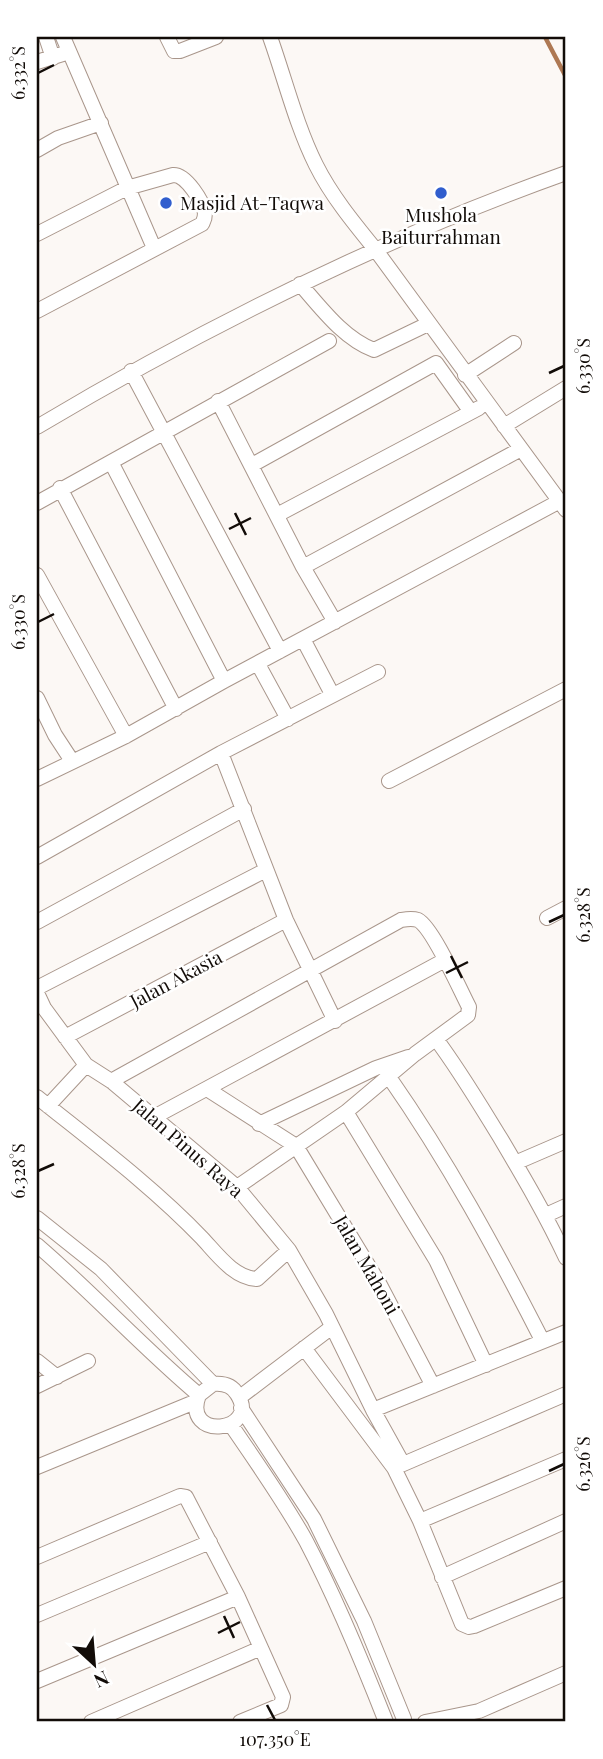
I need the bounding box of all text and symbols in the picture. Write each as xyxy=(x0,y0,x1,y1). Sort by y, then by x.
text: 6.332°S xyxy=(6,46,30,100)
marker: Mushola Baiturrahman xyxy=(433,185,449,201)
place label: Masjid At-Taqwa xyxy=(180,189,325,215)
marker: Masjid At-Taqwa xyxy=(158,195,174,211)
place label: Mushola Baiturrahman xyxy=(381,201,502,249)
text: 6.330°S xyxy=(571,338,595,394)
text: 6.330°S xyxy=(6,594,30,650)
text: 6.328°S xyxy=(571,887,595,943)
street label: Jalan Akasia xyxy=(124,943,227,1014)
street label: Jalan Pinus Raya xyxy=(127,1091,250,1203)
text: 6.328°S xyxy=(6,1143,30,1199)
street label: Jalan Mahoni xyxy=(328,1209,407,1319)
text: 6.326°S xyxy=(571,1436,595,1492)
north arrow xyxy=(60,1630,130,1700)
text: N xyxy=(90,1665,114,1695)
text: 107.350°E xyxy=(239,1727,311,1751)

